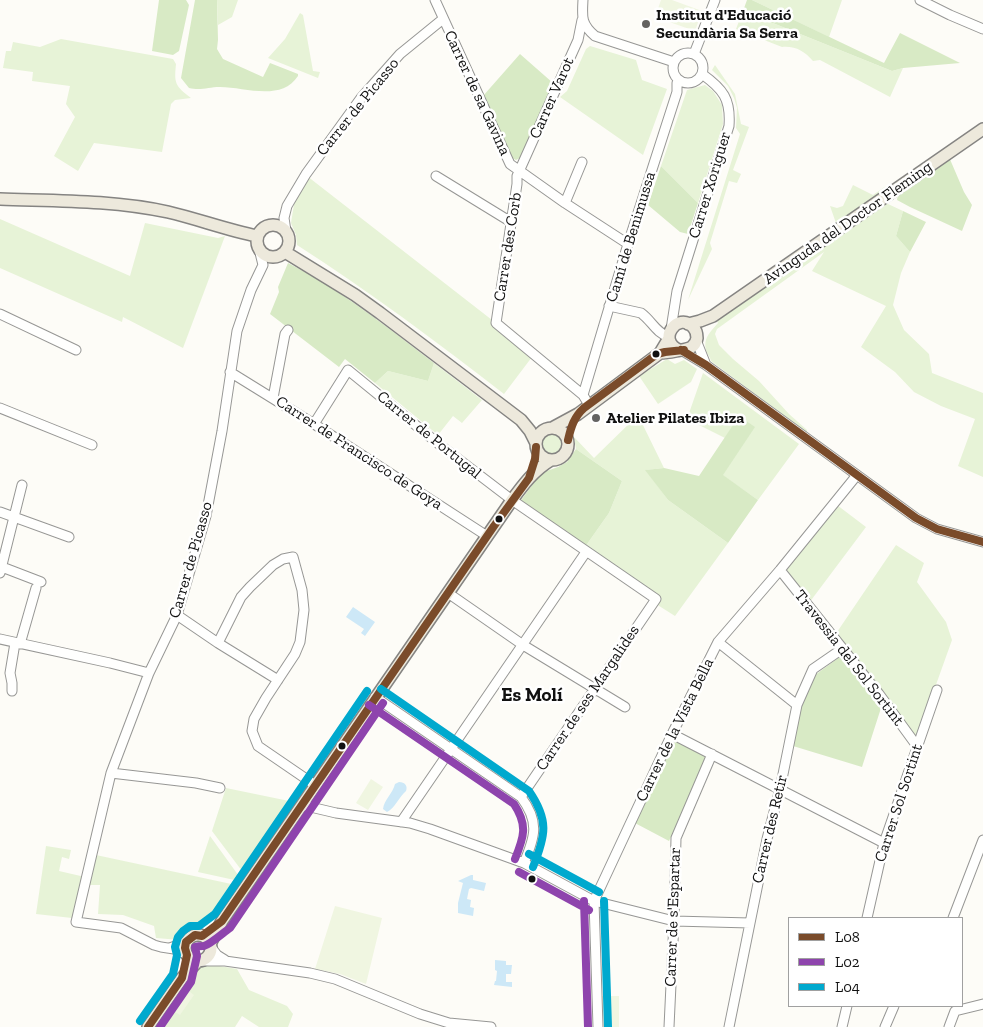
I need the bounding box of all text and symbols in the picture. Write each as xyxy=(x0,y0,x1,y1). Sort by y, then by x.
place label: Institut d'Educació Secundària Sa Serra xyxy=(656,5,798,43)
marker: Institut d'Educació Secundària Sa Serra xyxy=(640,18,652,30)
street label: Carrer de sa Gavina xyxy=(440,27,514,159)
street label: Carrer de Picasso xyxy=(313,54,403,160)
street label: Carrer Varot xyxy=(525,54,579,142)
street label: Carrer Xoriguer xyxy=(685,129,735,241)
street label: Avinguda del Doctor Fleming xyxy=(760,157,936,289)
street label: Camí de Benimussa xyxy=(602,170,660,304)
street label: Carrer des Corb xyxy=(490,191,526,303)
unlabelled marker xyxy=(651,349,661,359)
street label: Carrer de Portugal xyxy=(373,387,485,483)
street label: Carrer de Francisco de Goya xyxy=(272,392,446,514)
place label: Atelier Pilates Ibiza xyxy=(606,408,744,428)
marker: Atelier Pilates Ibiza xyxy=(590,412,602,424)
street label: Carrer de Picasso xyxy=(165,500,217,620)
unlabelled marker xyxy=(494,514,504,524)
street label: Travessia del Sol Sortint xyxy=(790,586,908,730)
street label: Carrer de ses Margalides xyxy=(532,622,644,774)
street label: Carrer de la Vista Bella xyxy=(632,655,718,805)
district label: Es Molí xyxy=(501,685,563,707)
unlabelled marker xyxy=(337,741,347,751)
street label: Carrer Sol Sortint xyxy=(871,742,927,864)
street label: Carrer des Retir xyxy=(748,773,792,885)
street label: Carrer de s'Espartar xyxy=(661,847,685,987)
unlabelled marker xyxy=(527,874,537,884)
legend xyxy=(788,917,963,1007)
text: L08 xyxy=(835,928,860,946)
text: L02 xyxy=(835,953,860,971)
text: L04 xyxy=(835,978,860,996)

